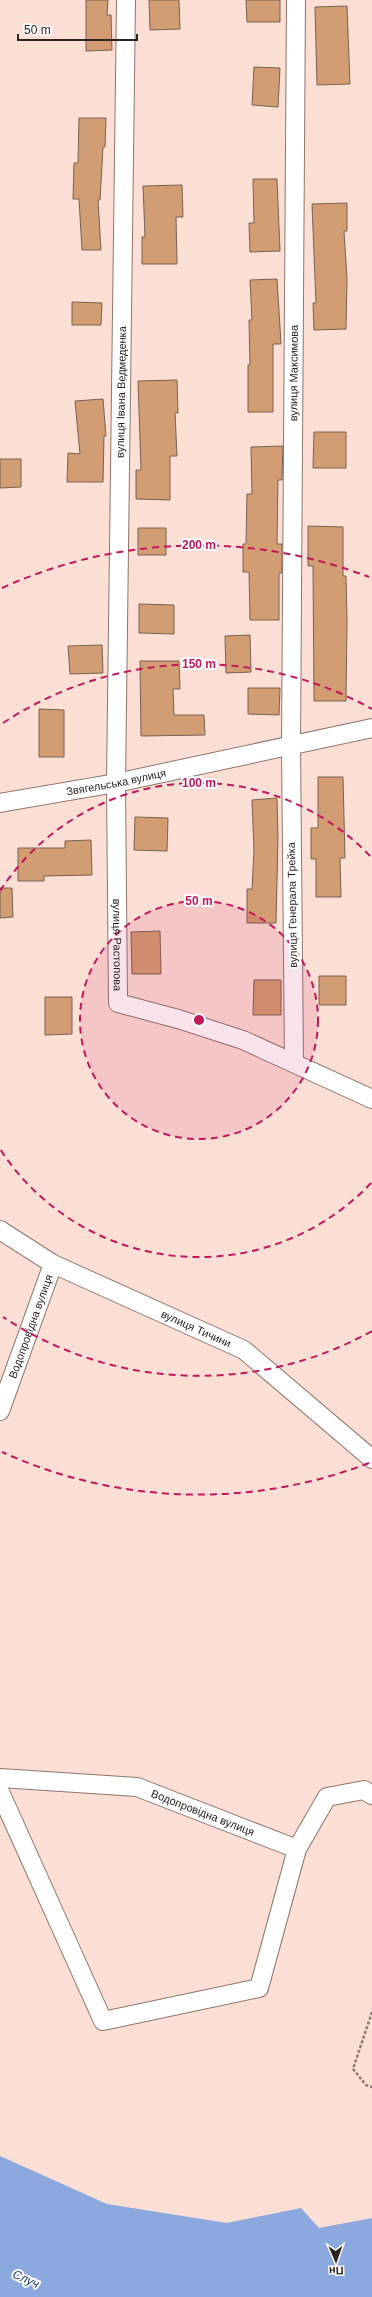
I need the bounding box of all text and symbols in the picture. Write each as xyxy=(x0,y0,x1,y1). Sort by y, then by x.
scale bar xyxy=(18,16,137,42)
text: 50 m xyxy=(24,23,51,37)
street label: вулиця Максимова xyxy=(287,324,300,421)
street label: вулиця Івана Ведмеденка xyxy=(114,325,128,458)
text: 200 m xyxy=(182,538,216,552)
text: 150 m xyxy=(182,657,216,671)
street label: Звягельська вулиця xyxy=(65,766,167,797)
text: 100 m xyxy=(182,776,216,790)
street label: вулиця Генерала Трейка xyxy=(285,841,299,968)
text: 50 m xyxy=(185,894,213,908)
street label: вулиця Растопова xyxy=(111,899,124,992)
centre of rings xyxy=(192,1013,206,1027)
street label: Водопровідна вулиця xyxy=(6,1273,55,1380)
street label: вулиця Тичини xyxy=(159,1308,233,1349)
street label: Водопровідна вулиця xyxy=(150,1787,256,1838)
north arrow xyxy=(316,2241,356,2281)
text: Пн xyxy=(329,2265,344,2277)
water label: Случ xyxy=(11,2267,41,2291)

